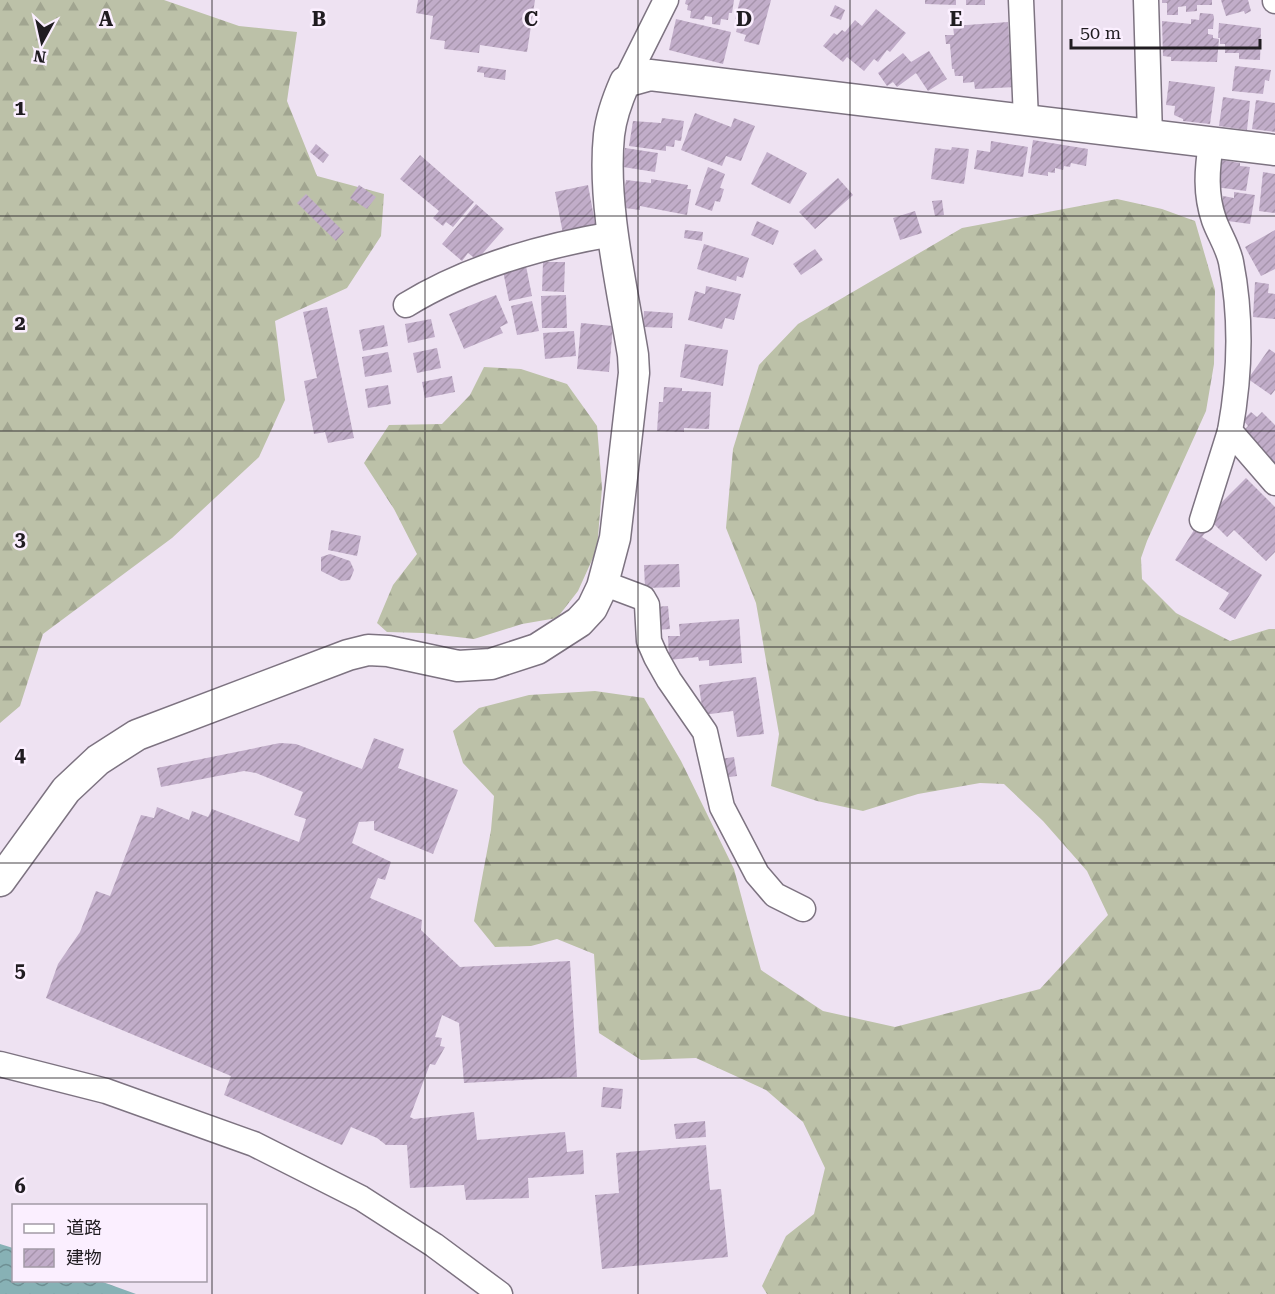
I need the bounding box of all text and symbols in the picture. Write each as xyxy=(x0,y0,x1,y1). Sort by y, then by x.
text: A xyxy=(99,7,114,31)
text: B xyxy=(312,7,326,31)
text: C xyxy=(524,7,538,31)
text: D xyxy=(736,7,752,31)
text: E xyxy=(950,7,963,31)
north arrow xyxy=(12,12,72,72)
scale bar xyxy=(1071,12,1260,50)
text: 50 m xyxy=(1080,22,1121,43)
text: N xyxy=(33,46,47,67)
text: 1 xyxy=(14,96,26,120)
text: 2 xyxy=(14,311,26,335)
text: 3 xyxy=(14,527,26,551)
text: 4 xyxy=(14,743,26,767)
text: 5 xyxy=(14,958,26,982)
text: 6 xyxy=(14,1174,26,1198)
legend xyxy=(12,1204,207,1282)
text: 道路 xyxy=(66,1217,102,1238)
text: 建物 xyxy=(66,1247,102,1268)

